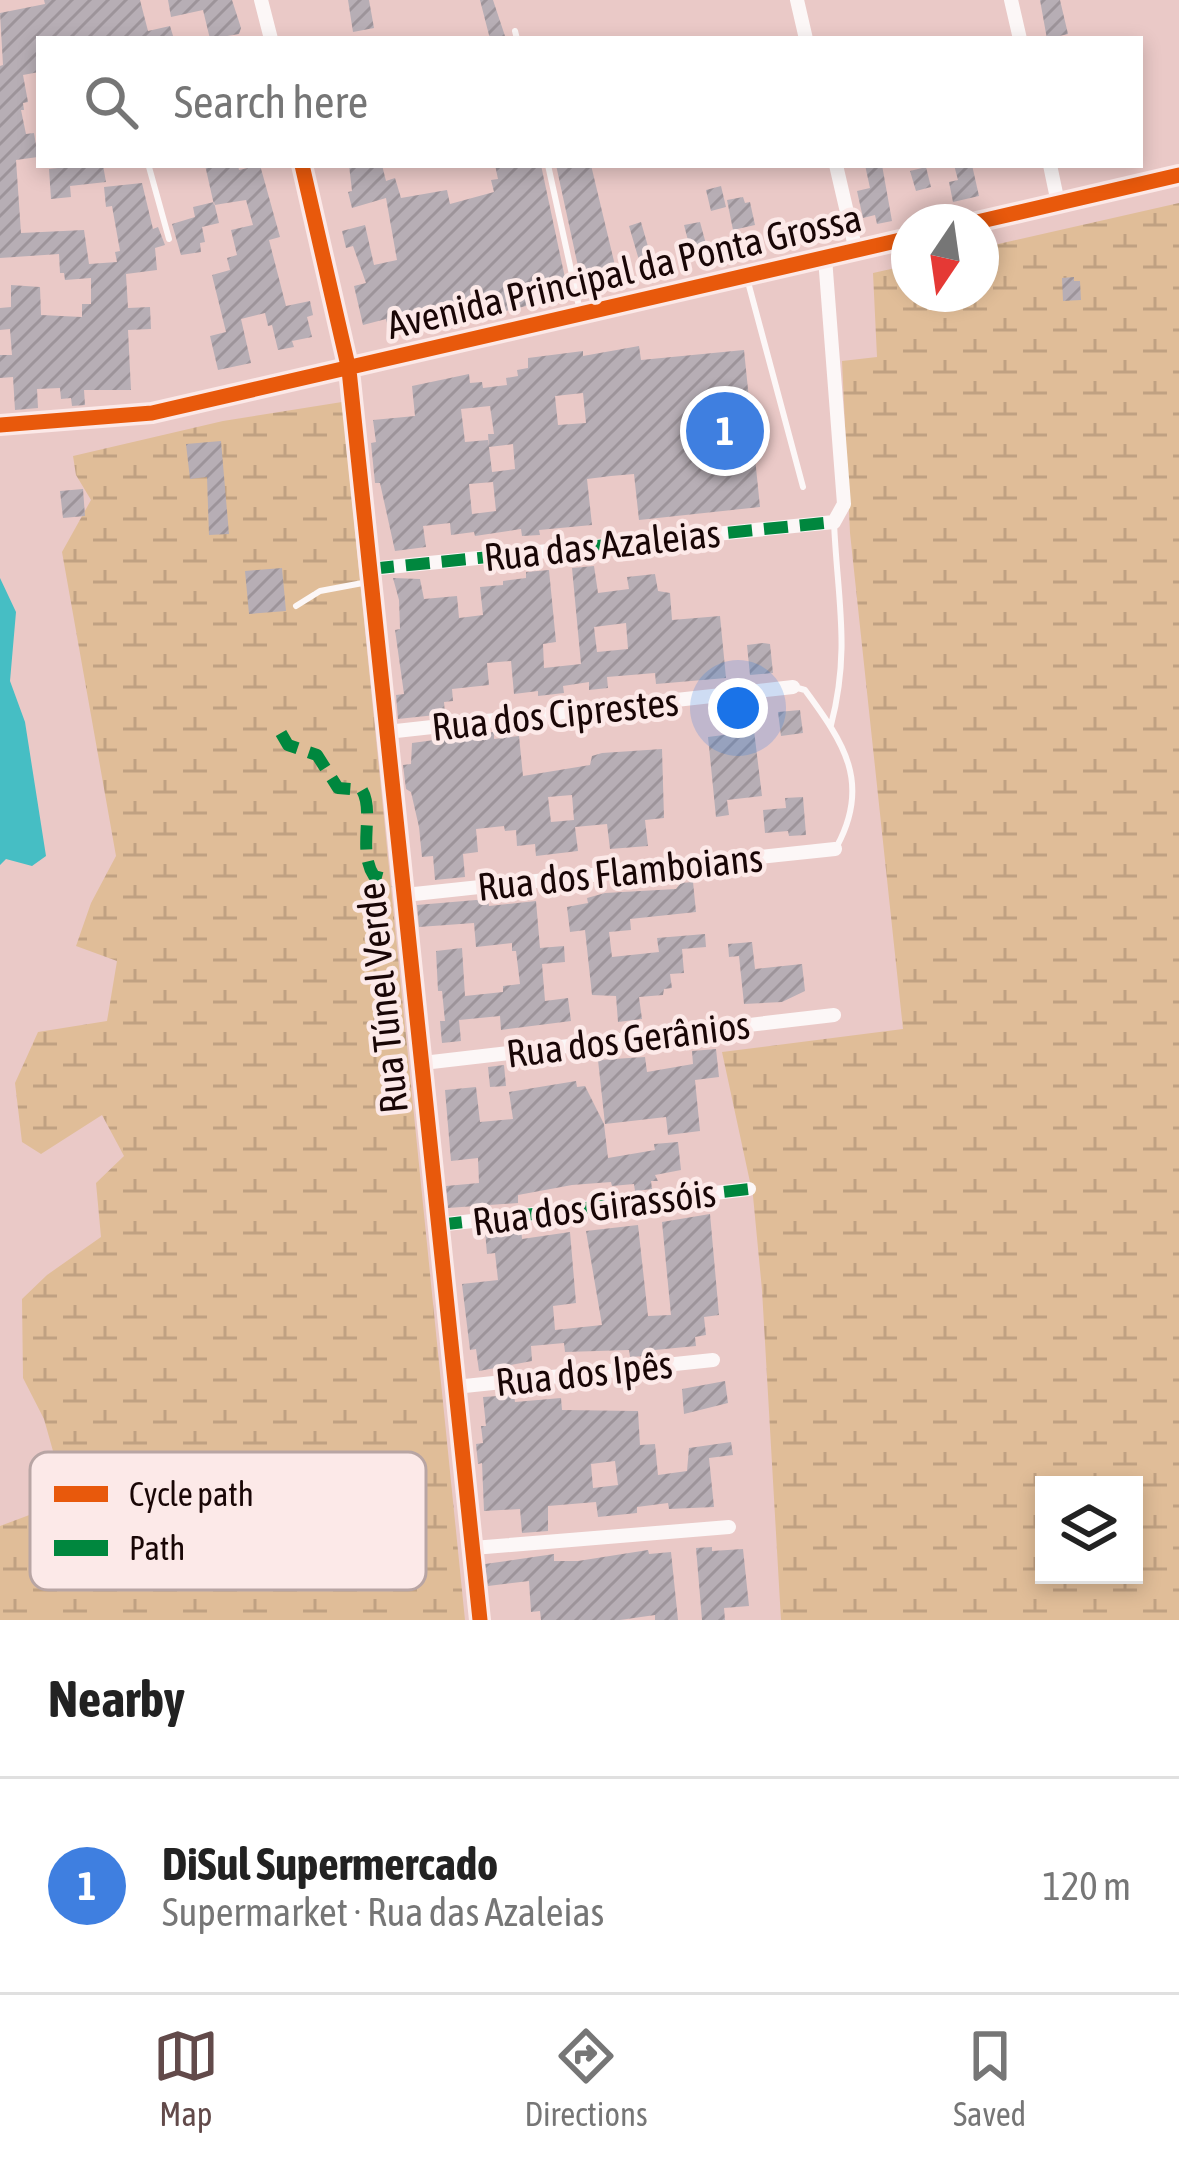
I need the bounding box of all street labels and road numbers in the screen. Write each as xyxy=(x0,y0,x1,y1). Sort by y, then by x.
street label: Avenida Principal da Ponta Grossa xyxy=(383,195,865,347)
street label: Rua das Azaleias xyxy=(482,511,722,579)
street label: Rua dos Ciprestes xyxy=(429,679,681,749)
street label: Rua dos Flamboians xyxy=(475,835,765,909)
street label: Rua Túnel Verde xyxy=(348,881,416,1115)
street label: Rua dos Gerânios xyxy=(504,1002,752,1076)
street label: Rua dos Girassóis xyxy=(470,1170,718,1244)
street label: Rua dos Ipês xyxy=(493,1342,675,1404)

